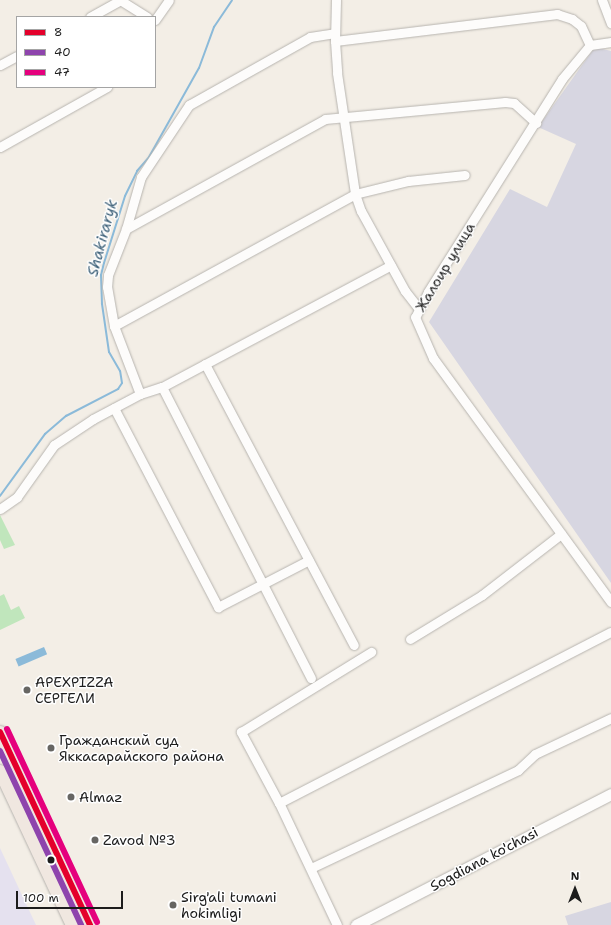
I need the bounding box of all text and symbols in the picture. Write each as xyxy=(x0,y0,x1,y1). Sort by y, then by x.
legend xyxy=(16,16,156,88)
text: 8 xyxy=(54,24,62,40)
text: 40 xyxy=(54,44,71,60)
text: 47 xyxy=(54,64,70,80)
water label: Shakiraryk xyxy=(84,198,122,278)
street label: Жалоир улица xyxy=(412,219,478,315)
place label: APEXPIZZA СЕРГЕЛИ xyxy=(35,674,113,706)
marker: APEXPIZZA СЕРГЕЛИ xyxy=(22,685,32,695)
place label: Гражданский суд Яккасарайского района xyxy=(59,732,224,764)
marker: Гражданский суд Яккасарайского района xyxy=(46,743,56,753)
place label: Almaz xyxy=(79,789,122,805)
marker: Almaz xyxy=(66,792,76,802)
street label: Sogdiana ko'chasi xyxy=(427,823,541,895)
place label: Zavod №3 xyxy=(103,832,176,848)
marker: Zavod №3 xyxy=(90,835,100,845)
unlabelled marker xyxy=(46,855,56,865)
north arrow xyxy=(555,869,595,909)
text: N xyxy=(571,869,579,884)
scale bar xyxy=(18,883,125,909)
place label: Sirg'ali tumani hokimligi xyxy=(181,889,277,922)
text: 100 m xyxy=(23,890,59,906)
marker: Sirg'ali tumani hokimligi xyxy=(168,900,178,910)

